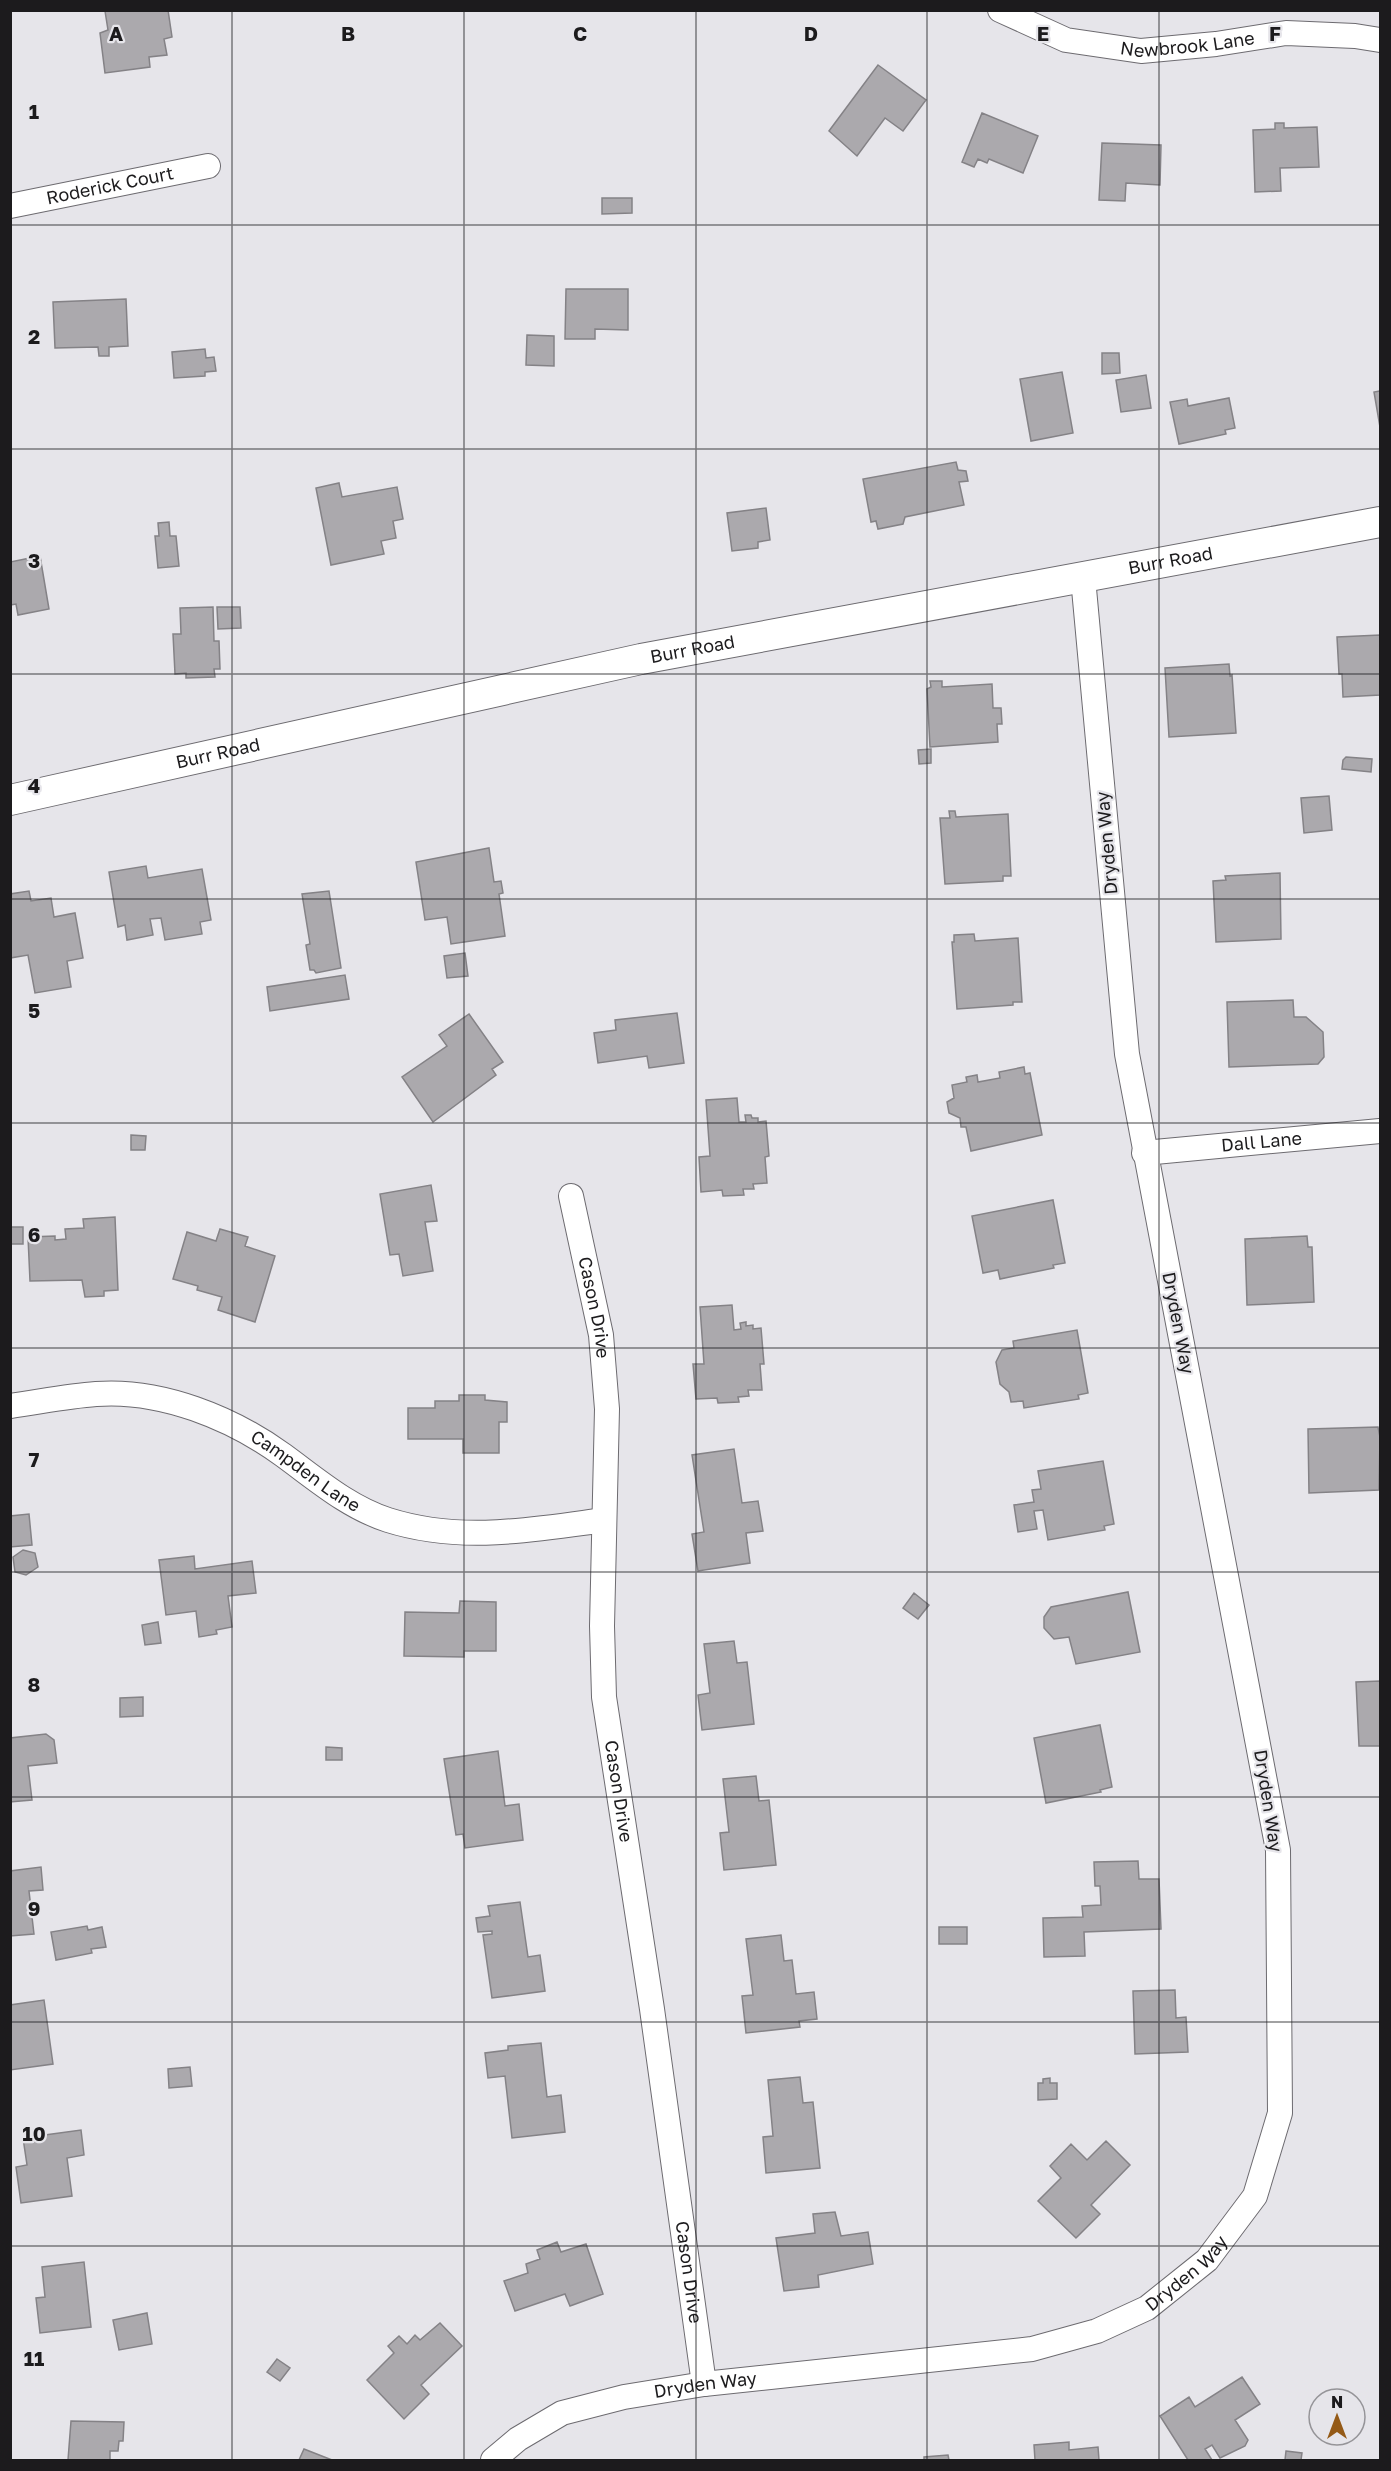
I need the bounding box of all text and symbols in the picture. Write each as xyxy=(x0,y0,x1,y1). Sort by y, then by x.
text: A xyxy=(109,21,123,45)
text: B xyxy=(341,21,355,45)
text: C xyxy=(573,21,587,45)
text: D xyxy=(804,21,818,45)
text: E xyxy=(1037,21,1049,45)
text: F xyxy=(1269,21,1281,45)
street label: Newbrook Lane xyxy=(1119,26,1256,61)
text: 1 xyxy=(29,99,39,123)
street label: Roderick Court xyxy=(44,161,175,208)
text: 2 xyxy=(28,324,40,348)
street label: Burr Road xyxy=(1126,541,1214,578)
text: 3 xyxy=(28,548,40,572)
street label: Burr Road xyxy=(648,630,736,667)
street label: Burr Road xyxy=(173,733,262,773)
text: 4 xyxy=(28,773,40,797)
street label: Dryden Way xyxy=(1091,791,1121,896)
text: 5 xyxy=(28,998,40,1022)
street label: Dall Lane xyxy=(1220,1126,1303,1156)
text: 6 xyxy=(28,1222,40,1246)
street label: Cason Drive xyxy=(574,1255,615,1359)
street label: Dryden Way xyxy=(1158,1270,1200,1376)
street label: Campden Lane xyxy=(247,1425,364,1516)
text: 7 xyxy=(29,1447,40,1471)
text: 8 xyxy=(28,1672,40,1696)
street label: Cason Drive xyxy=(601,1739,638,1844)
street label: Dryden Way xyxy=(1250,1748,1288,1854)
text: 9 xyxy=(28,1896,40,1920)
text: 10 xyxy=(22,2121,46,2145)
street label: Cason Drive xyxy=(672,2220,707,2325)
street label: Dryden Way xyxy=(1140,2231,1232,2315)
text: 11 xyxy=(24,2346,44,2370)
street label: Dryden Way xyxy=(652,2366,758,2402)
north arrow xyxy=(1307,2387,1367,2447)
text: N xyxy=(1331,2392,1343,2412)

